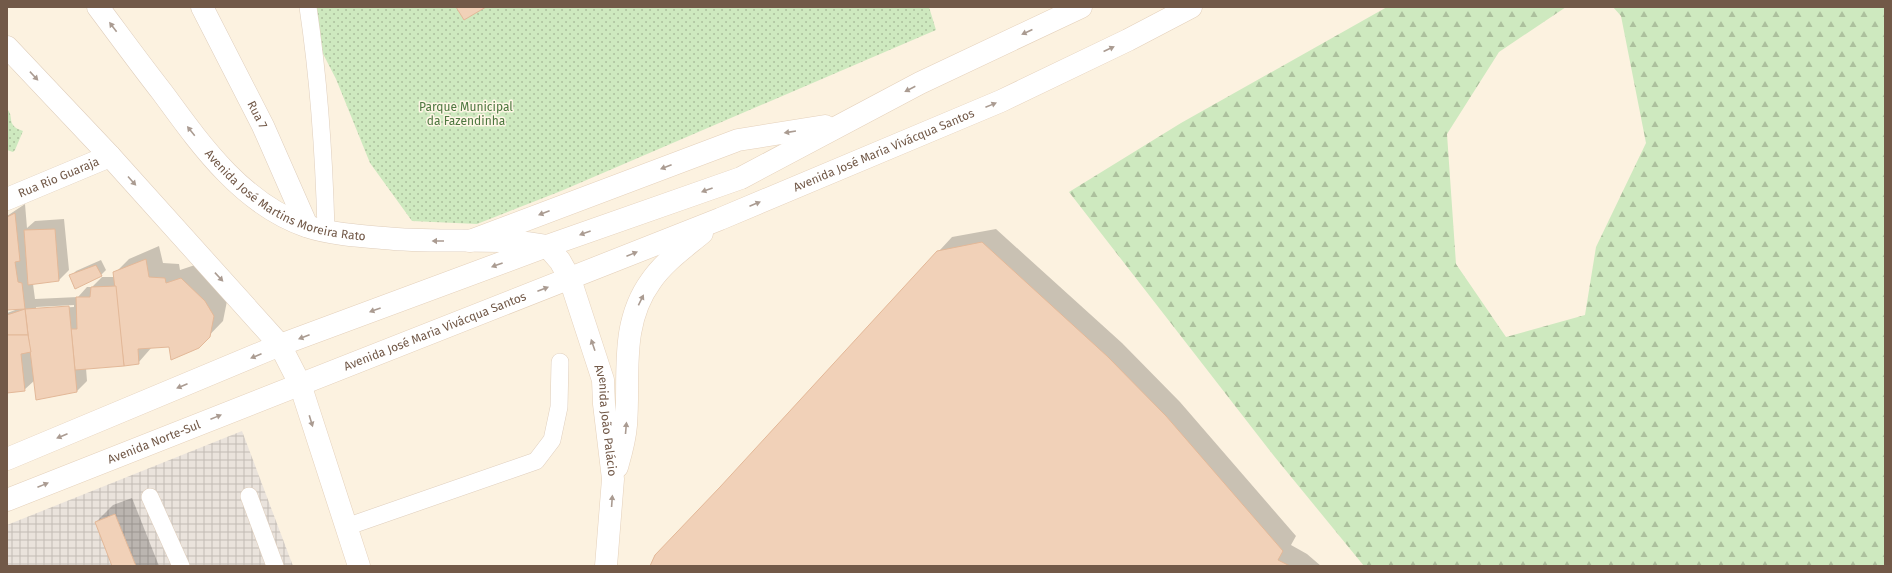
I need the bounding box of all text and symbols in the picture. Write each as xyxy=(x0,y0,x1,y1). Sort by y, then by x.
one-way arrow xyxy=(109,22,118,33)
one-way arrow xyxy=(1022,29,1033,35)
one-way arrow xyxy=(1103,46,1115,52)
one-way arrow xyxy=(29,71,38,80)
one-way arrow xyxy=(904,85,916,92)
street label: Rua 7 xyxy=(244,98,270,131)
park label: Parque Municipal da Fazendinha xyxy=(419,100,513,128)
one-way arrow xyxy=(986,101,998,107)
street label: Avenida José Maria Vivácqua Santos xyxy=(791,106,977,194)
one-way arrow xyxy=(187,126,196,137)
one-way arrow xyxy=(784,129,796,135)
street label: Avenida José Martins Moreira Rato xyxy=(202,147,366,243)
street label: Rua Rio Guaraja xyxy=(16,154,101,201)
one-way arrow xyxy=(659,165,671,171)
one-way arrow xyxy=(127,176,136,186)
one-way arrow xyxy=(701,187,713,193)
one-way arrow xyxy=(750,201,761,207)
one-way arrow xyxy=(538,211,550,217)
one-way arrow xyxy=(578,230,590,236)
one-way arrow xyxy=(431,238,444,244)
one-way arrow xyxy=(627,250,639,256)
one-way arrow xyxy=(491,262,503,268)
one-way arrow xyxy=(214,272,224,282)
one-way arrow xyxy=(538,286,550,292)
street label: Avenida José Maria Vivácqua Santos xyxy=(342,289,529,374)
one-way arrow xyxy=(638,294,644,306)
one-way arrow xyxy=(369,307,381,313)
one-way arrow xyxy=(297,334,309,340)
one-way arrow xyxy=(589,339,595,351)
one-way arrow xyxy=(249,353,261,359)
street label: Avenida João Palácio xyxy=(591,363,620,477)
one-way arrow xyxy=(176,384,188,390)
one-way arrow xyxy=(211,413,223,419)
one-way arrow xyxy=(309,415,315,427)
street label: Avenida Norte-Sul xyxy=(106,417,203,467)
one-way arrow xyxy=(622,422,629,434)
one-way arrow xyxy=(56,434,68,440)
one-way arrow xyxy=(38,482,50,488)
one-way arrow xyxy=(608,495,615,507)

